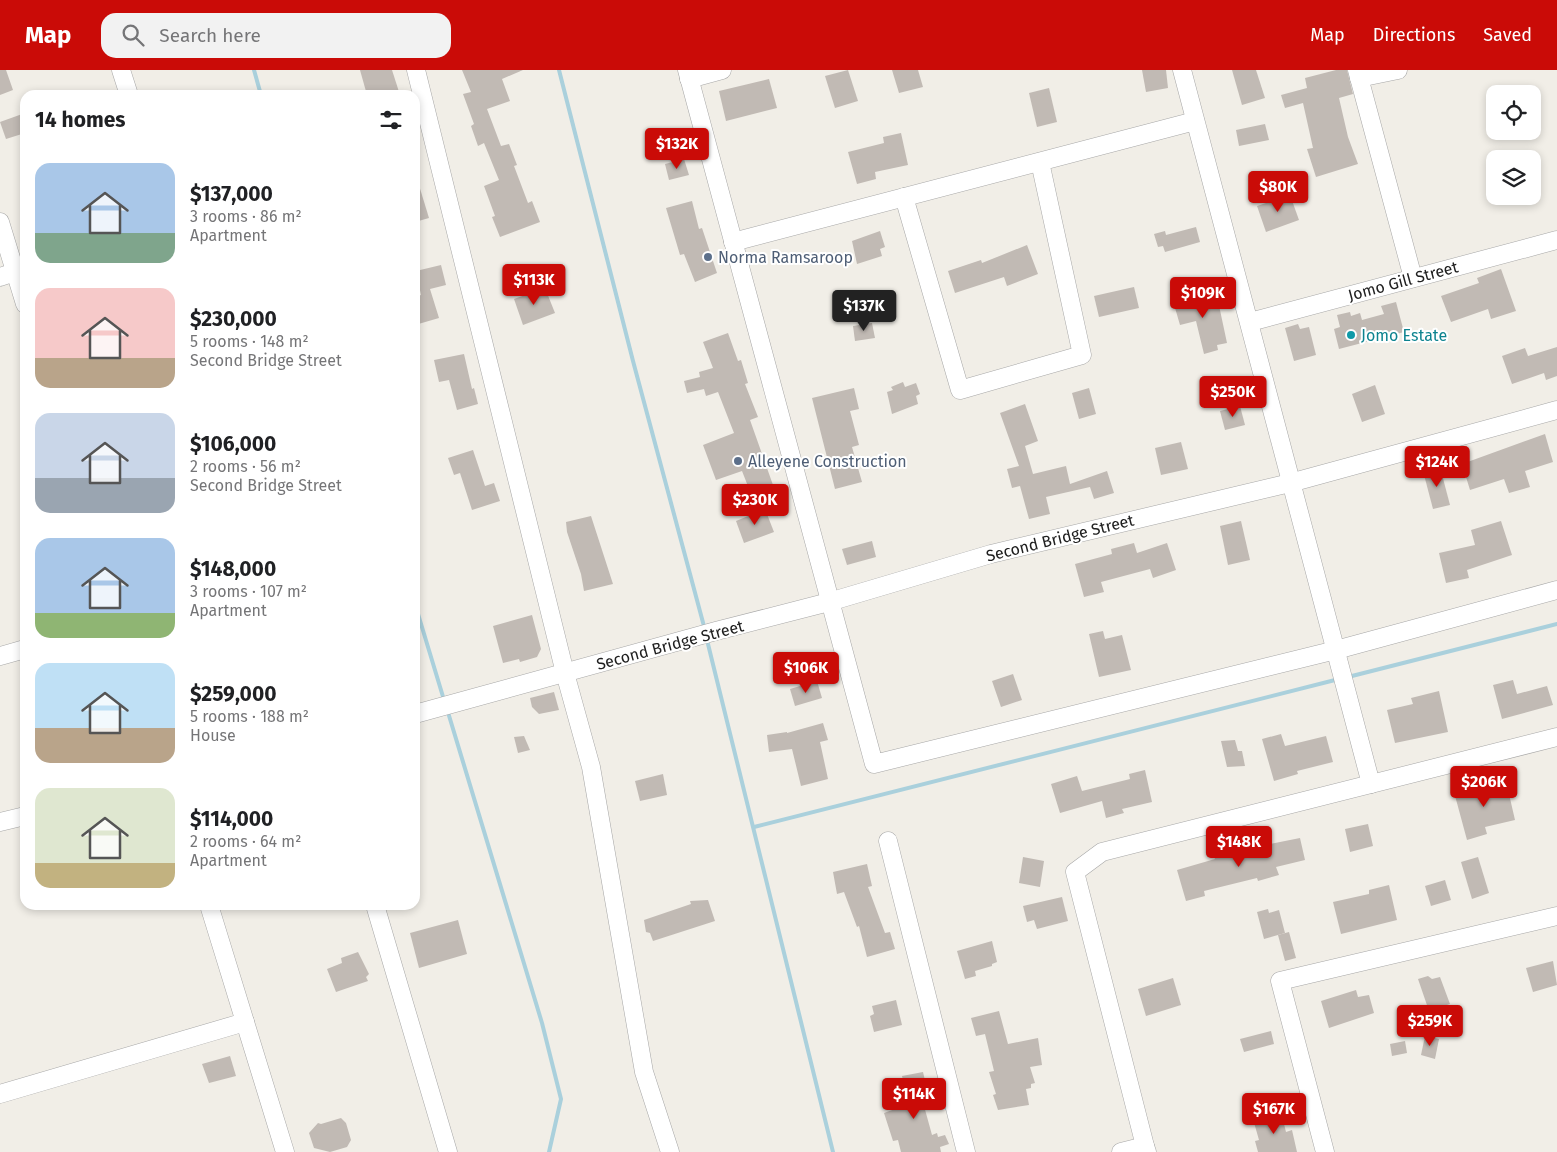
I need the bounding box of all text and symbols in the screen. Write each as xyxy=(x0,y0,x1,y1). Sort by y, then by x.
search box xyxy=(101,13,451,58)
text: Map xyxy=(25,21,71,49)
icon: search xyxy=(119,21,147,49)
text: Search here xyxy=(159,24,261,47)
text: Map xyxy=(1310,24,1345,46)
text: Directions xyxy=(1373,24,1455,46)
text: Saved xyxy=(1483,24,1532,46)
map controls xyxy=(1486,85,1541,205)
button: locate xyxy=(1486,85,1541,140)
icon: filters xyxy=(377,106,405,134)
text: 14 homes xyxy=(35,107,125,133)
pin: $132K xyxy=(642,128,712,170)
text: $132K xyxy=(656,134,698,153)
button: layers xyxy=(1486,150,1541,205)
pin: $80K xyxy=(1248,170,1308,213)
text: $80K xyxy=(1259,177,1297,196)
text: $137,000 xyxy=(190,181,273,207)
icon: home xyxy=(75,183,135,243)
text: 3 rooms · 86 m² xyxy=(190,207,302,226)
text: Apartment xyxy=(190,226,267,245)
place label: Norma Ramsaroop xyxy=(718,248,853,267)
marker: Norma Ramsaroop xyxy=(702,251,714,263)
street label: Jomo Gill Street xyxy=(1346,257,1460,305)
pin: $113K xyxy=(499,264,569,306)
text: $113K xyxy=(513,270,555,289)
pin: $109K xyxy=(1168,276,1238,319)
text: $109K xyxy=(1181,283,1225,302)
pin: $137K xyxy=(829,290,899,332)
text: $137K xyxy=(843,296,885,315)
text: $230,000 xyxy=(190,306,277,332)
icon: home xyxy=(75,308,135,368)
place label: Jomo Estate xyxy=(1361,326,1447,345)
marker: Jomo Estate xyxy=(1345,329,1357,341)
text: 5 rooms · 148 m² xyxy=(190,332,309,351)
text: Second Bridge Street xyxy=(190,351,342,370)
pin: $250K xyxy=(1198,376,1268,418)
text: $250K xyxy=(1211,382,1255,401)
text: $106,000 xyxy=(190,431,276,457)
icon: home xyxy=(75,433,135,493)
pin: $124K xyxy=(1402,446,1472,488)
place label: Alleyene Construction xyxy=(748,452,907,471)
text: $124K xyxy=(1416,452,1458,471)
marker: Alleyene Construction xyxy=(732,455,744,467)
text: 2 rooms · 56 m² xyxy=(190,457,301,476)
text: Second Bridge Street xyxy=(190,476,342,495)
pin: $230K xyxy=(720,484,790,526)
text: $230K xyxy=(733,490,777,509)
street label: Second Bridge Street xyxy=(984,510,1136,566)
text: $148,000 xyxy=(190,556,276,582)
icon: home xyxy=(75,558,135,618)
text: 3 rooms · 107 m² xyxy=(190,582,307,601)
text: Apartment xyxy=(190,601,267,620)
street label: Second Bridge Street xyxy=(594,616,746,674)
pin: $106K xyxy=(771,652,841,694)
text: $106K xyxy=(784,658,828,677)
text: $259,000 xyxy=(190,681,276,707)
icon: home xyxy=(75,683,135,743)
text: 5 rooms · 188 m² xyxy=(190,707,309,726)
text: House xyxy=(190,726,236,745)
pin: $206K xyxy=(1449,766,1519,808)
text: $206K xyxy=(1461,772,1507,791)
text: $114,000 xyxy=(190,806,273,832)
icon: home xyxy=(75,808,135,868)
pin: $148K xyxy=(1204,826,1274,868)
text: 2 rooms · 64 m² xyxy=(190,832,301,851)
text: $148K xyxy=(1217,832,1261,851)
text: Apartment xyxy=(190,851,267,870)
pin: $259K xyxy=(1395,1004,1465,1047)
text: $259K xyxy=(1408,1011,1452,1030)
pin: $114K xyxy=(879,1078,949,1120)
text: $114K xyxy=(893,1084,935,1103)
pin: $167K xyxy=(1239,1092,1309,1135)
text: $167K xyxy=(1253,1099,1295,1118)

